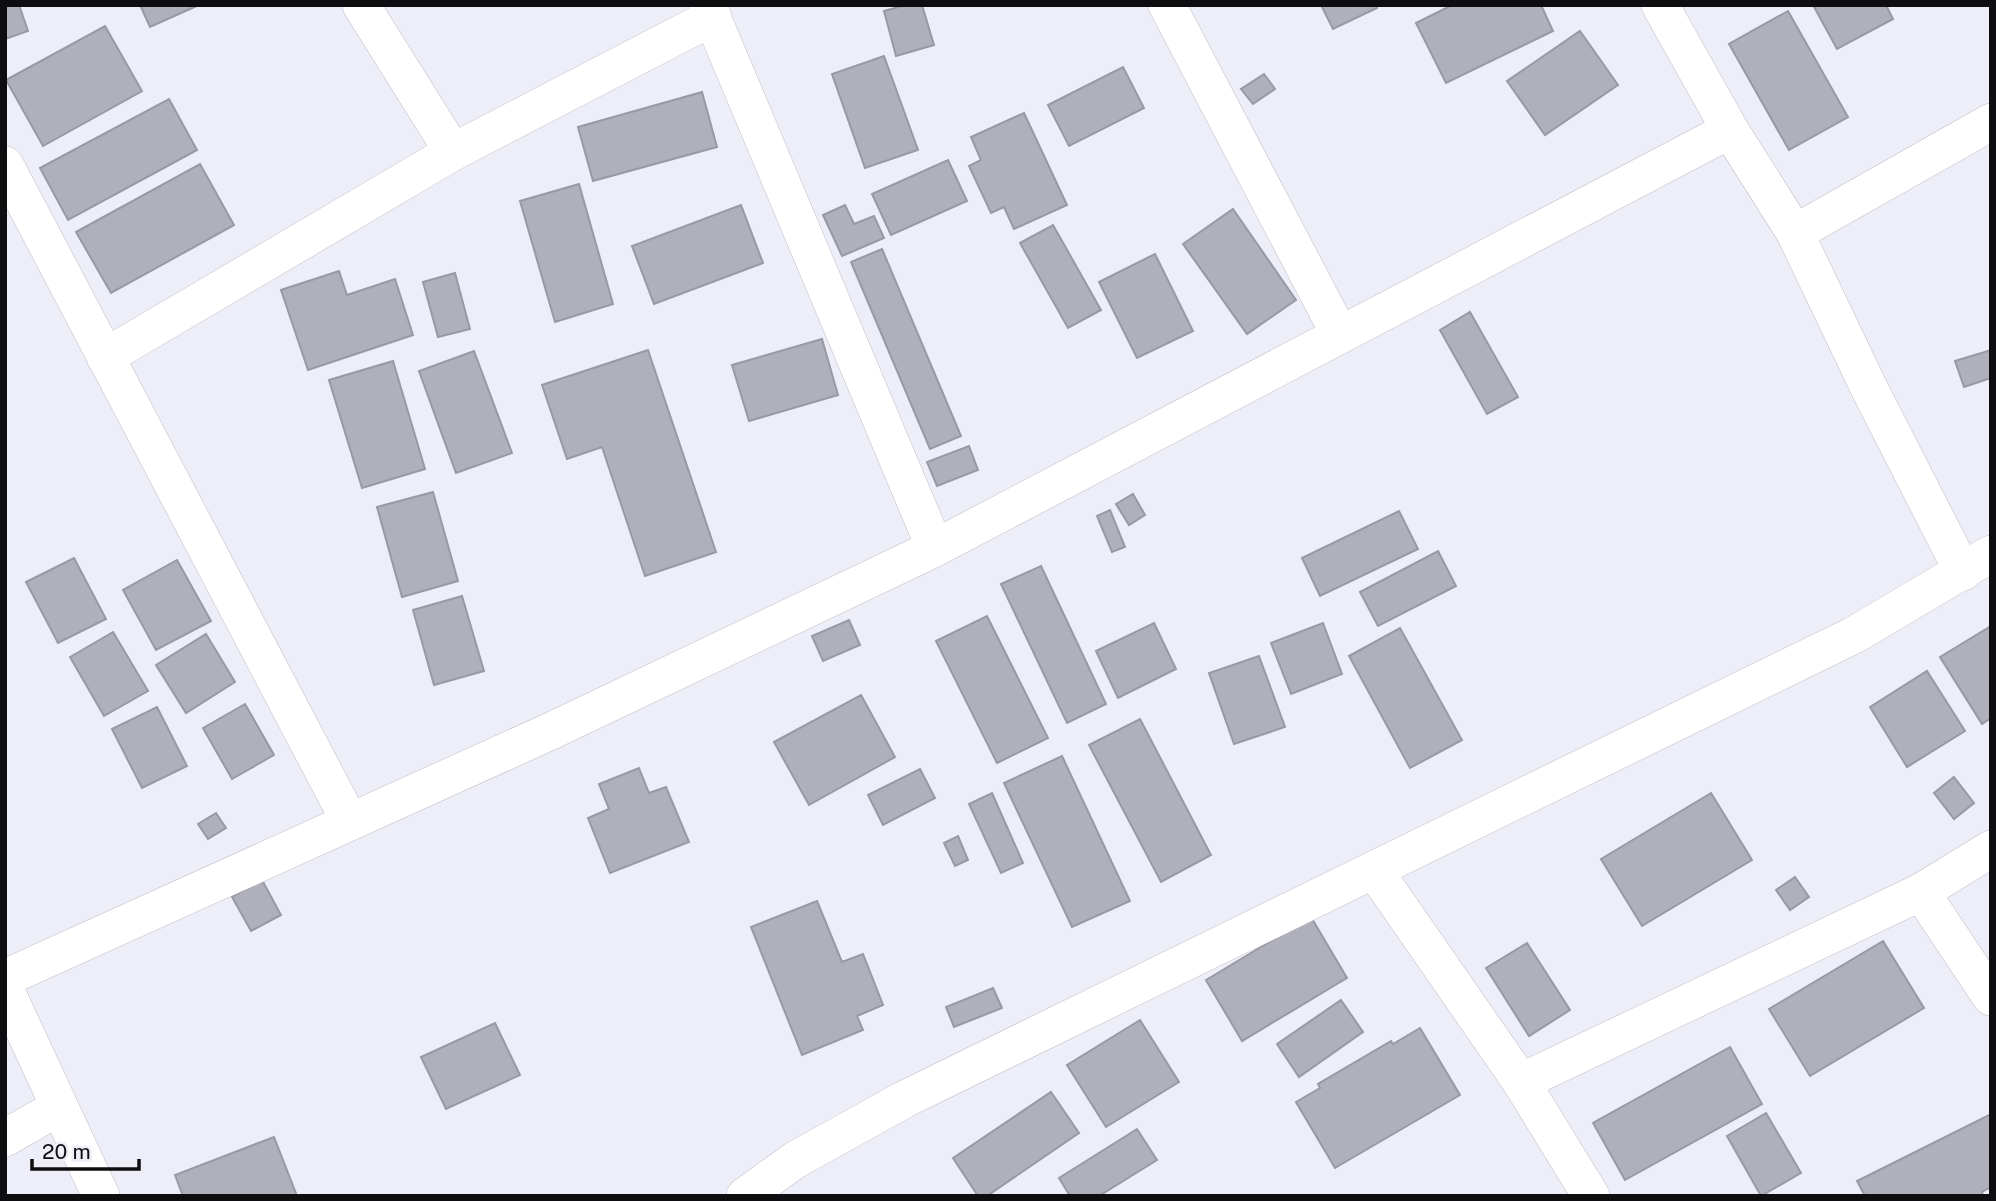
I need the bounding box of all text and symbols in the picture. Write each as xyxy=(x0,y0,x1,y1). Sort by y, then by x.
scale bar xyxy=(32,1128,138,1172)
text: 20 m xyxy=(42,1139,91,1164)

